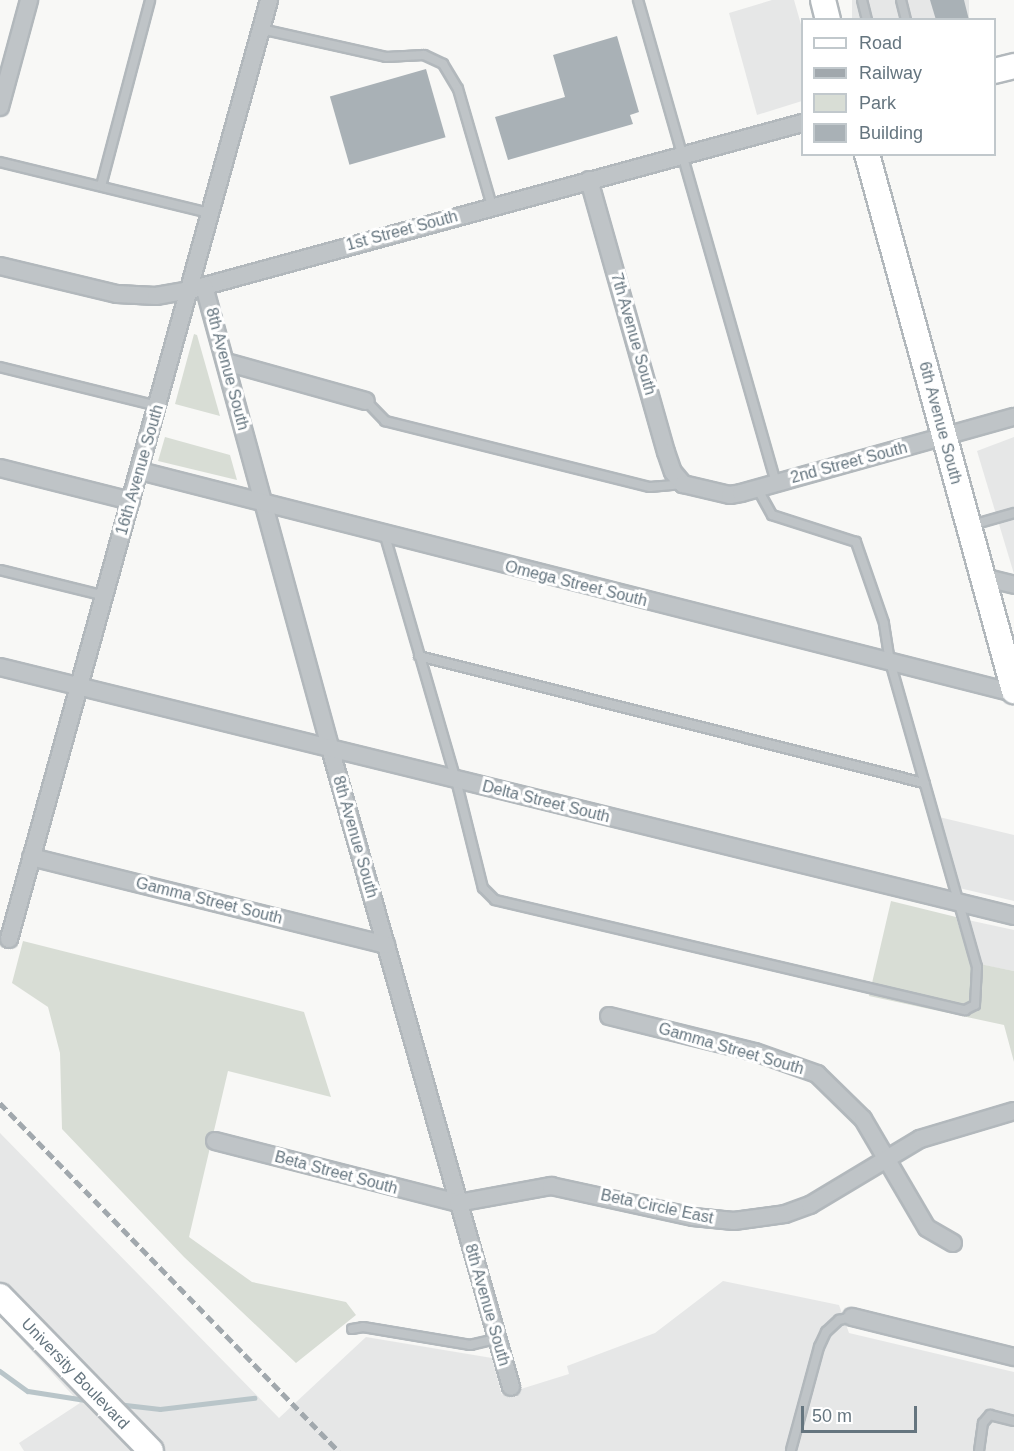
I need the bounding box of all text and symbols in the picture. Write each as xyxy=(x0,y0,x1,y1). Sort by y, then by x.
legend xyxy=(801,18,996,156)
text: Road xyxy=(859,33,902,53)
text: Railway xyxy=(859,63,922,83)
text: Park xyxy=(859,93,896,113)
text: Building xyxy=(859,123,923,143)
street label: 1st Street South xyxy=(344,207,460,255)
street label: 7th Avenue South xyxy=(606,270,660,398)
street label: 8th Avenue South xyxy=(201,305,253,433)
street label: 6th Avenue South xyxy=(914,359,966,487)
street label: 16th Avenue South xyxy=(112,402,168,538)
street label: 2nd Street South xyxy=(789,438,909,488)
street label: Omega Street South xyxy=(503,557,649,611)
street label: 8th Avenue South xyxy=(328,773,382,901)
street label: Delta Street South xyxy=(480,777,612,827)
street label: Gamma Street South xyxy=(134,874,284,928)
street label: Gamma Street South xyxy=(656,1019,806,1079)
street label: Beta Street South xyxy=(273,1147,399,1199)
street label: Beta Circle East xyxy=(599,1186,715,1228)
street label: 8th Avenue South xyxy=(460,1241,514,1369)
street label: University Boulevard xyxy=(17,1315,133,1433)
scale bar xyxy=(804,1394,920,1432)
text: 50 m xyxy=(812,1406,852,1426)

